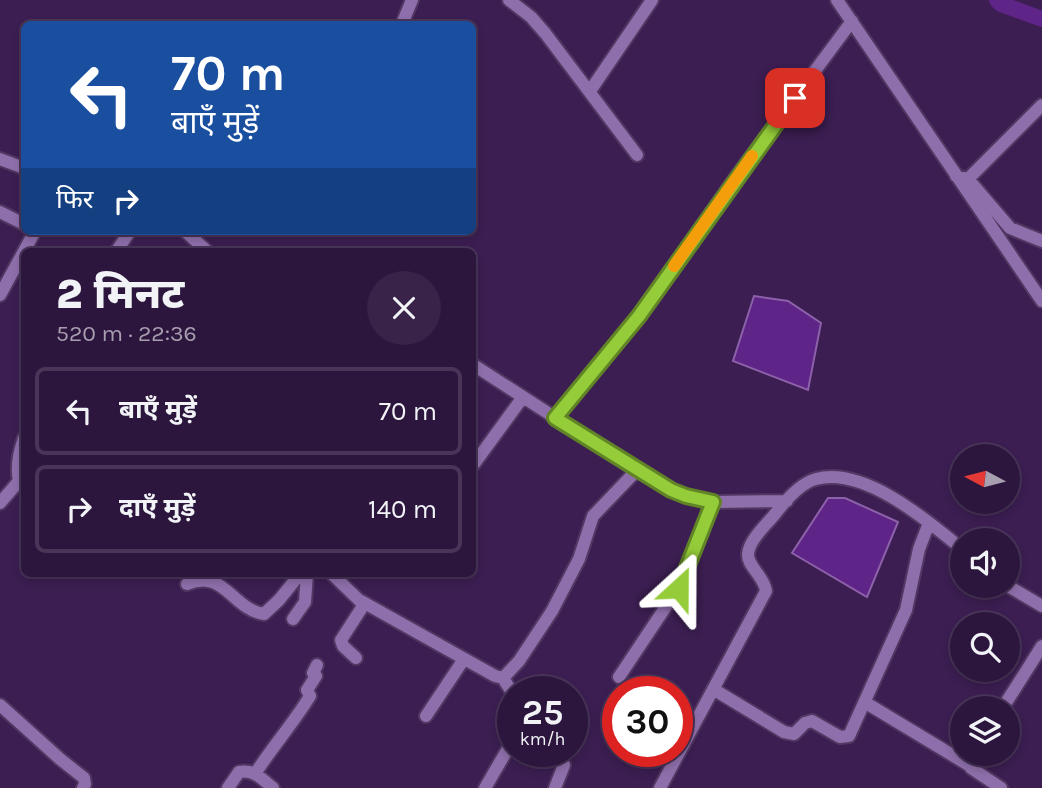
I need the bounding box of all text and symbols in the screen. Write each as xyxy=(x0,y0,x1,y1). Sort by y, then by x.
text: 70 m xyxy=(171,45,285,102)
icon: left xyxy=(56,49,147,140)
pin xyxy=(765,68,825,128)
icon: arrive xyxy=(776,79,814,117)
text: बाएँ मुड़ें xyxy=(171,104,259,141)
icon: right xyxy=(107,182,145,220)
text: फिर xyxy=(56,184,93,215)
text: 2 मिनट xyxy=(56,269,184,319)
button: close xyxy=(367,271,441,345)
text: 520 m · 22:36 xyxy=(56,320,197,347)
icon: left xyxy=(60,392,98,430)
text: बाएँ मुड़ें xyxy=(119,394,197,425)
text: 70 m xyxy=(379,396,437,427)
north arrow xyxy=(950,444,1020,514)
map controls xyxy=(950,444,1020,766)
icon: right xyxy=(60,490,98,528)
text: दाएँ मुड़ें xyxy=(119,492,195,523)
text: 140 m xyxy=(368,494,437,525)
button: sound xyxy=(950,528,1020,598)
position arrow xyxy=(642,551,716,625)
button: search xyxy=(950,612,1020,682)
speed limit sign: 30 xyxy=(602,676,693,767)
text: 25 xyxy=(522,692,563,733)
button: layers xyxy=(950,696,1020,766)
text: km/h xyxy=(520,728,565,750)

